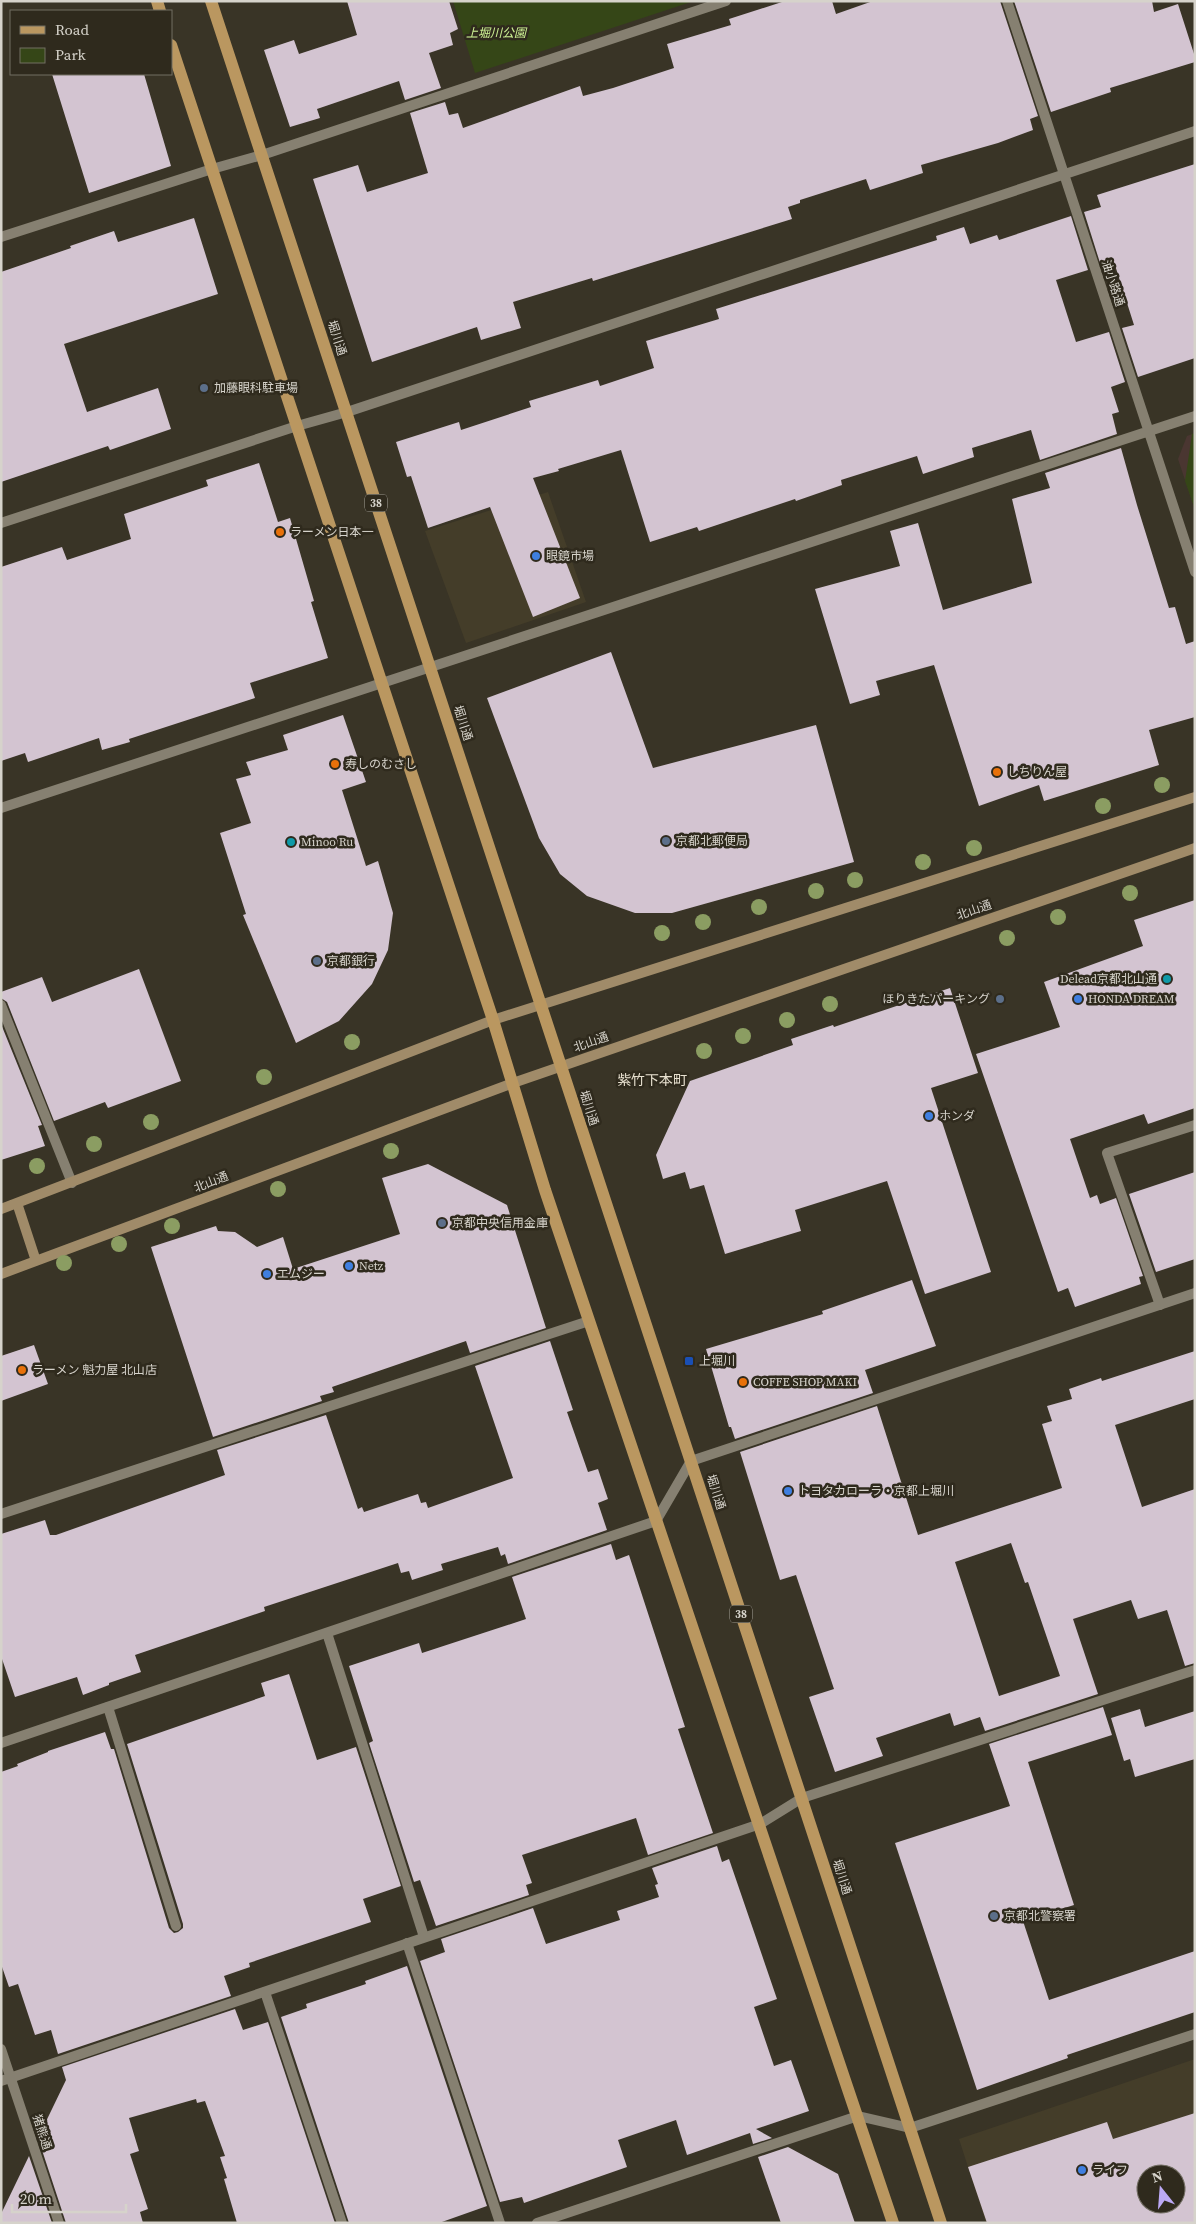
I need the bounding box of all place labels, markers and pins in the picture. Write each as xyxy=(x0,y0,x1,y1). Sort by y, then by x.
place label: 加藤眼科駐車場 xyxy=(214,380,298,396)
marker: 加藤眼科駐車場 xyxy=(198,382,210,394)
place label: ラーメン日本一 xyxy=(290,524,374,540)
marker: ラーメン日本一 xyxy=(274,526,286,538)
place label: 眼鏡市場 xyxy=(546,548,594,564)
marker: 眼鏡市場 xyxy=(530,550,542,562)
place label: 寿しのむさし xyxy=(345,756,417,772)
marker: 寿しのむさし xyxy=(329,758,341,770)
place label: しちりん屋 xyxy=(1007,764,1067,780)
marker: しちりん屋 xyxy=(991,766,1003,778)
place label: 京都北郵便局 xyxy=(676,833,748,849)
place label: Minoo Ru xyxy=(301,834,353,850)
marker: 京都北郵便局 xyxy=(660,835,672,847)
marker: Minoo Ru xyxy=(285,836,297,848)
place label: 京都銀行 xyxy=(327,953,375,969)
marker: 京都銀行 xyxy=(311,955,323,967)
place label: Delead京都北山通 xyxy=(1060,971,1157,987)
marker: Delead京都北山通 xyxy=(1161,973,1173,985)
place label: ほりきたパーキング xyxy=(882,991,990,1007)
place label: HONDA DREAM xyxy=(1088,991,1175,1007)
marker: ほりきたパーキング xyxy=(994,993,1006,1005)
marker: HONDA DREAM xyxy=(1072,993,1084,1005)
place label: ホンダ xyxy=(939,1108,975,1124)
marker: ホンダ xyxy=(923,1110,935,1122)
place label: 京都中央信用金庫 xyxy=(452,1215,548,1231)
marker: 京都中央信用金庫 xyxy=(436,1217,448,1229)
place label: Netz xyxy=(359,1258,384,1274)
marker: Netz xyxy=(343,1260,355,1272)
place label: エムジー xyxy=(277,1266,325,1282)
marker: エムジー xyxy=(261,1268,273,1280)
place label: 上堀川 xyxy=(699,1353,735,1369)
marker: 上堀川 xyxy=(683,1355,695,1367)
place label: ラーメン 魁力屋 北山店 xyxy=(32,1362,157,1378)
marker: ラーメン 魁力屋 北山店 xyxy=(16,1364,28,1376)
place label: COFFE SHOP MAKI xyxy=(753,1374,857,1390)
marker: COFFE SHOP MAKI xyxy=(737,1376,749,1388)
place label: トヨタカローラ・京都上堀川 xyxy=(798,1483,954,1499)
marker: トヨタカローラ・京都上堀川 xyxy=(782,1485,794,1497)
place label: 京都北警察署 xyxy=(1004,1908,1076,1924)
marker: 京都北警察署 xyxy=(988,1910,1000,1922)
place label: ライフ xyxy=(1092,2162,1128,2178)
marker: ライフ xyxy=(1076,2164,1088,2176)

